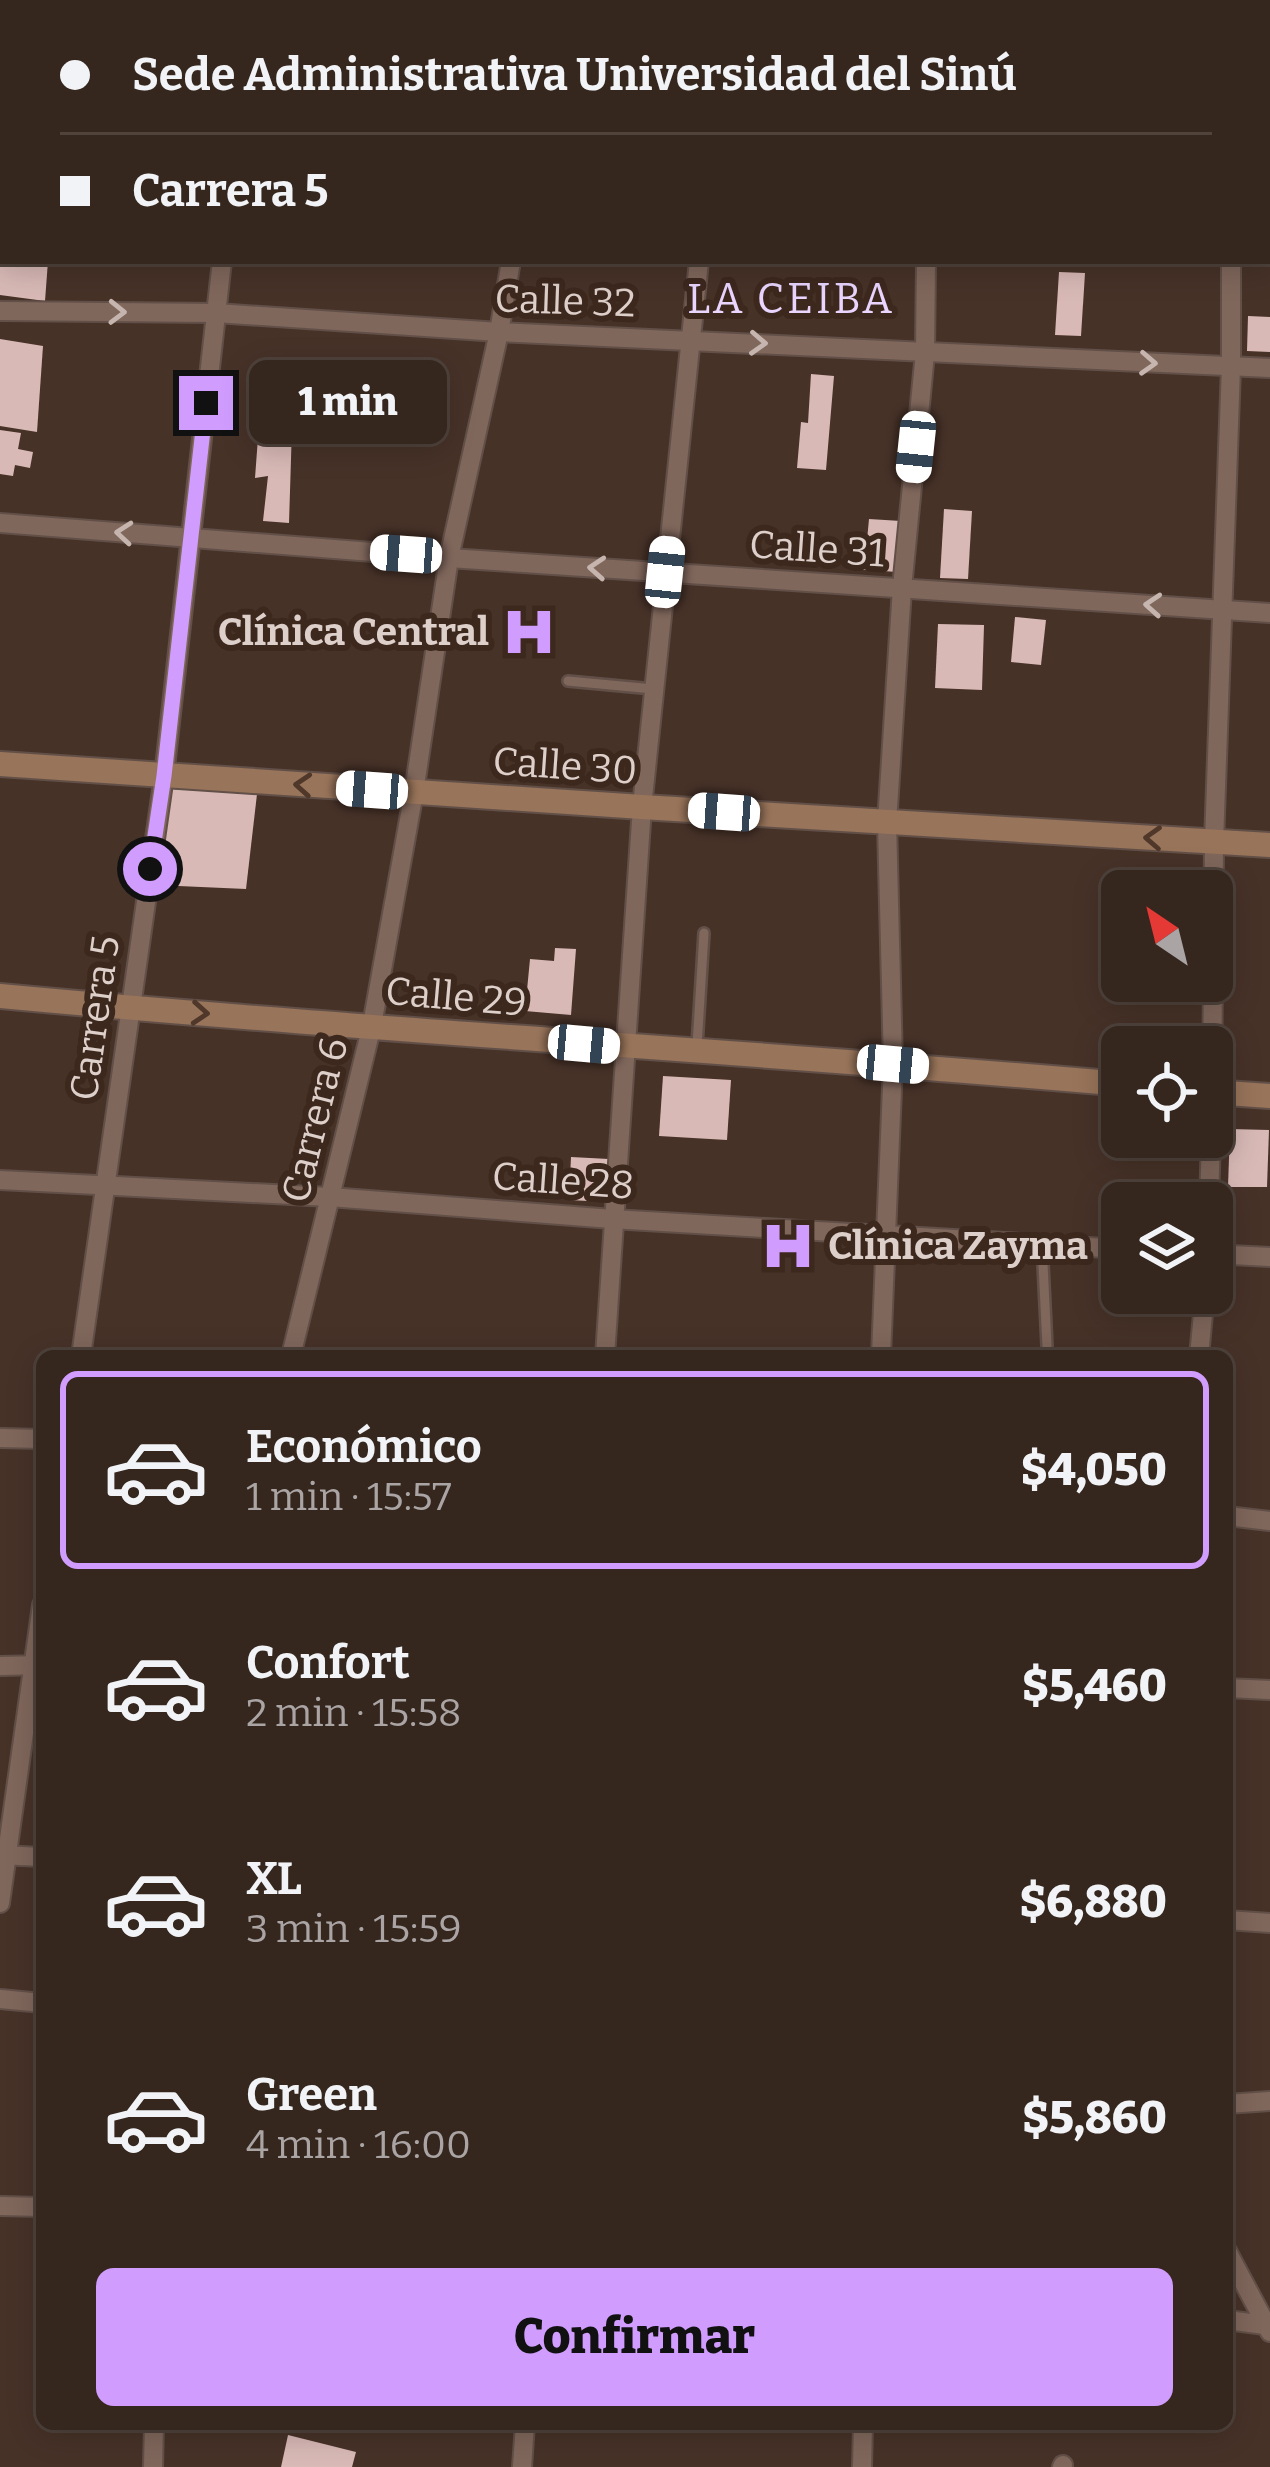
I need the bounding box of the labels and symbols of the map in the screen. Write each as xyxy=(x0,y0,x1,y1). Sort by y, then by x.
district label: LA CEIBA xyxy=(687,274,895,324)
street label: Calle 32 xyxy=(494,276,636,326)
one-way arrow xyxy=(109,299,127,325)
one-way arrow xyxy=(749,330,768,356)
one-way arrow xyxy=(1139,350,1158,376)
callout: 1 min xyxy=(248,361,446,445)
route end xyxy=(179,376,233,430)
car xyxy=(894,409,938,485)
one-way arrow xyxy=(114,521,133,547)
street label: Calle 31 xyxy=(748,521,886,577)
car xyxy=(369,534,443,574)
car xyxy=(643,534,687,610)
one-way arrow xyxy=(587,555,606,581)
one-way arrow xyxy=(1143,593,1162,619)
hospital icon: Clínica Central xyxy=(500,603,558,661)
place label: Clínica Central xyxy=(218,609,489,655)
street label: Calle 30 xyxy=(491,738,639,794)
car xyxy=(335,770,409,810)
one-way arrow xyxy=(293,773,312,799)
car xyxy=(687,792,761,832)
one-way arrow xyxy=(1143,825,1162,851)
route start xyxy=(123,842,177,896)
north arrow xyxy=(1101,870,1233,1002)
street label: Carrera 5 xyxy=(61,933,129,1103)
street label: Calle 29 xyxy=(384,968,528,1026)
one-way arrow xyxy=(191,1000,210,1026)
car xyxy=(547,1023,621,1065)
street label: Carrera 6 xyxy=(272,1033,358,1207)
car xyxy=(856,1043,930,1085)
street label: Calle 28 xyxy=(491,1153,635,1209)
hospital icon: Clínica Zayma xyxy=(759,1217,817,1275)
place label: Clínica Zayma xyxy=(828,1223,1088,1269)

